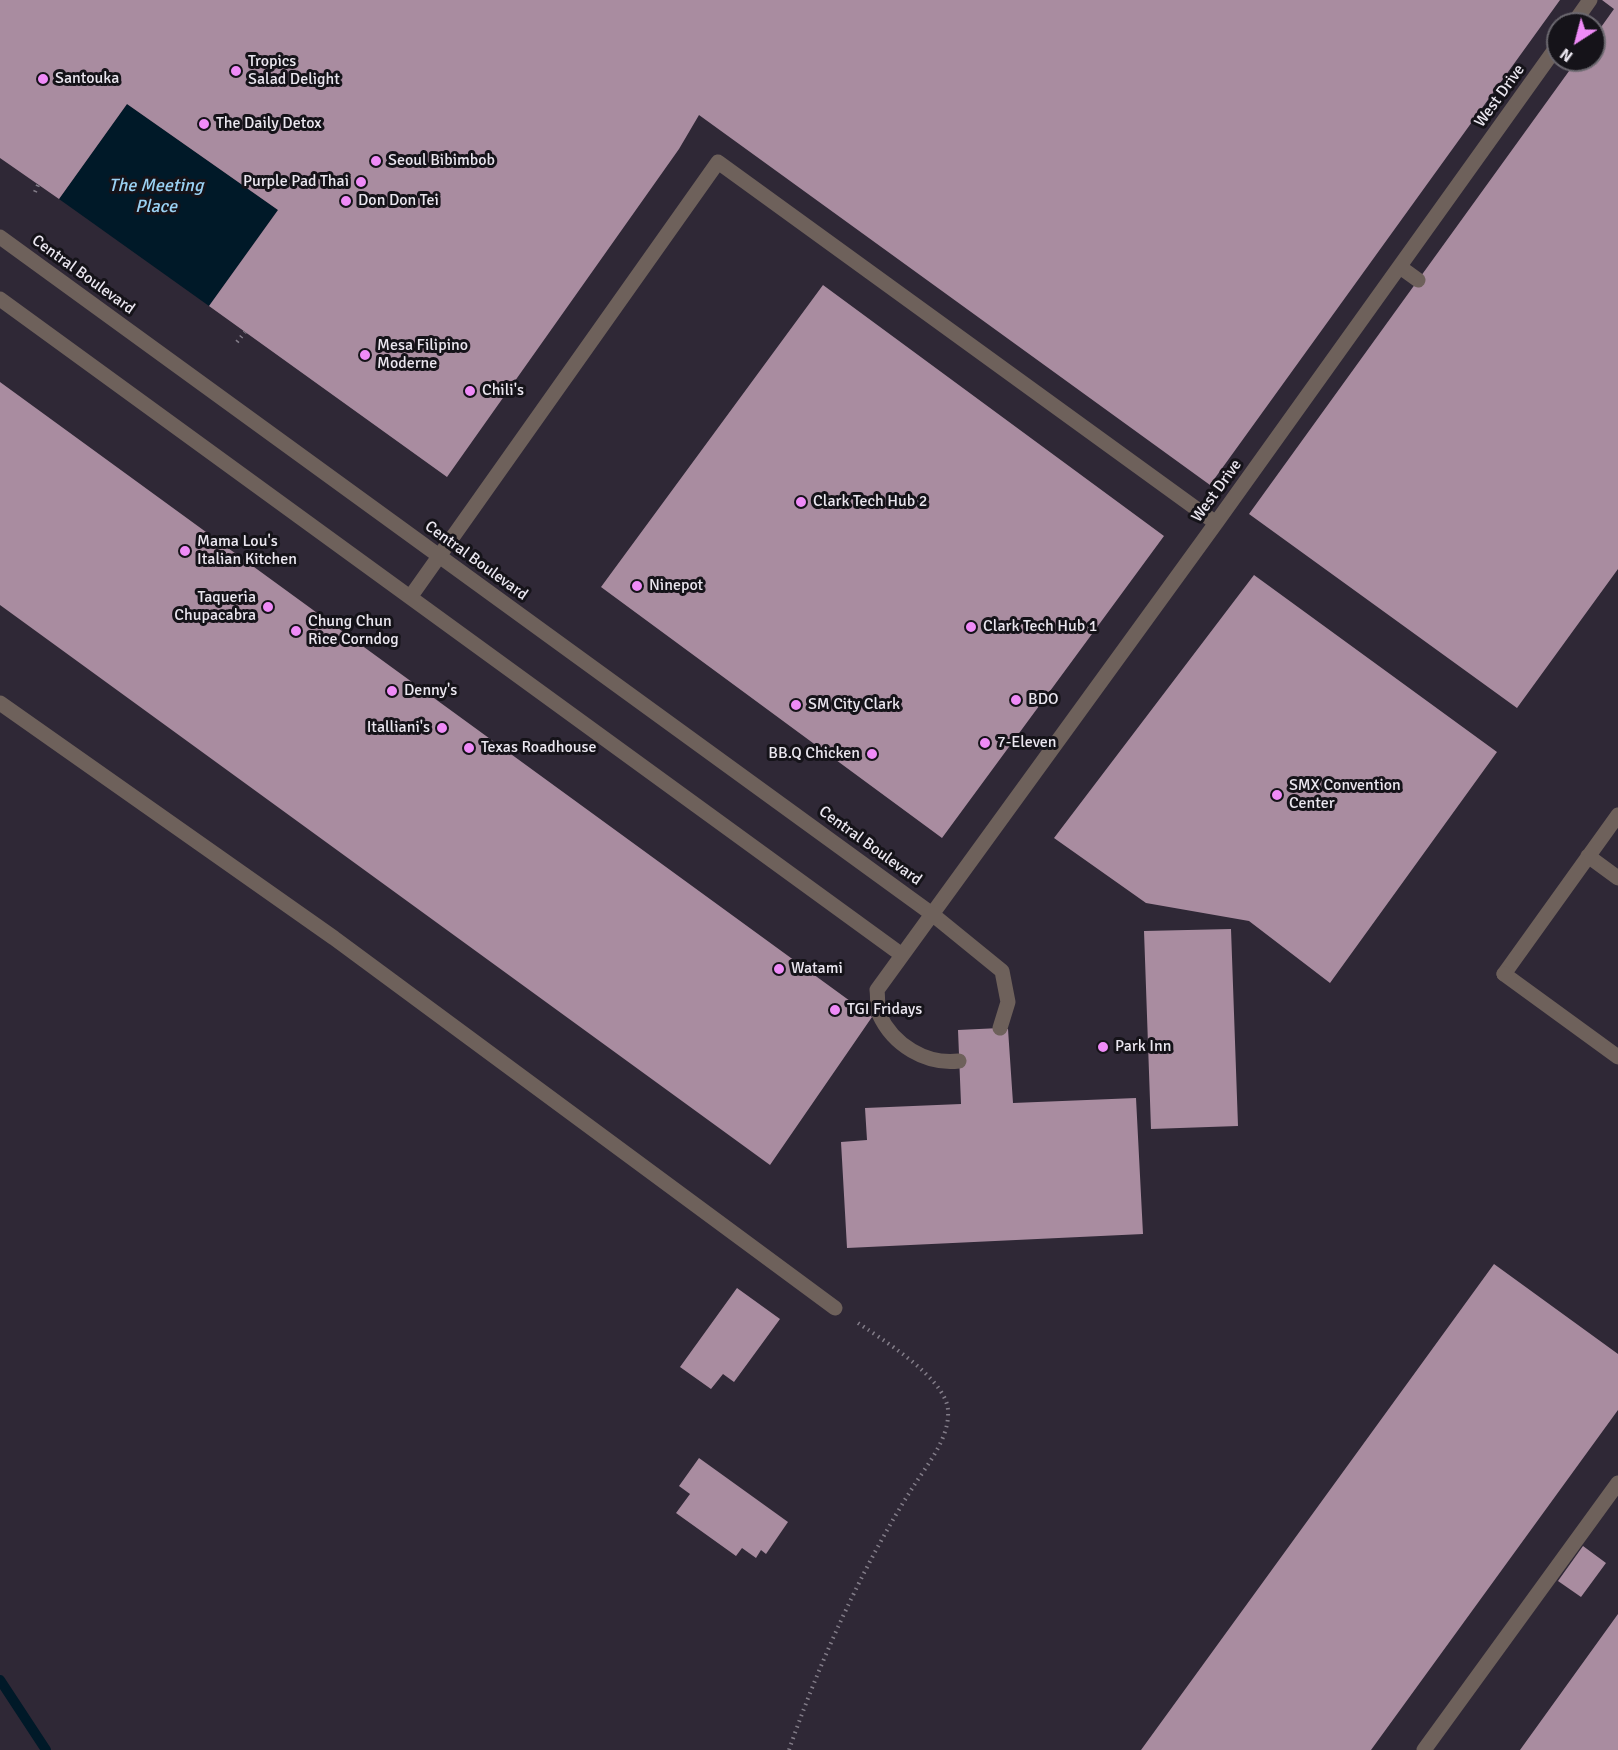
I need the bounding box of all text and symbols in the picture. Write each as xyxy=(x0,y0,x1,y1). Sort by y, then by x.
north arrow xyxy=(1546,12,1606,72)
text: N xyxy=(1556,44,1577,66)
place label: Tropics Salad Delight xyxy=(248,52,340,90)
street label: West Drive xyxy=(1471,61,1529,131)
marker: Tropics Salad Delight xyxy=(229,64,243,78)
place label: Santouka xyxy=(55,69,119,89)
marker: Santouka xyxy=(36,72,50,86)
place label: The Daily Detox xyxy=(216,114,322,134)
marker: The Daily Detox xyxy=(197,117,211,131)
place label: Seoul Bibimbob xyxy=(388,151,495,171)
marker: Seoul Bibimbob xyxy=(369,154,383,168)
place label: Purple Pad Thai xyxy=(243,172,349,192)
water label: The Meeting Place xyxy=(109,175,203,218)
marker: Purple Pad Thai xyxy=(354,175,368,189)
place label: Don Don Tei xyxy=(358,191,439,211)
marker: Don Don Tei xyxy=(339,194,353,208)
street label: Central Boulevard xyxy=(28,231,138,319)
place label: Mesa Filipino Moderne xyxy=(377,336,468,374)
marker: Mesa Filipino Moderne xyxy=(358,348,372,362)
place label: Chili's xyxy=(482,381,524,401)
marker: Chili's xyxy=(463,384,477,398)
street label: West Drive xyxy=(1188,456,1246,526)
place label: Clark Tech Hub 2 xyxy=(813,492,927,512)
marker: Clark Tech Hub 2 xyxy=(794,495,808,509)
street label: Central Boulevard xyxy=(421,517,531,605)
place label: Mama Lou's Italian Kitchen xyxy=(197,532,297,570)
marker: Mama Lou's Italian Kitchen xyxy=(178,544,192,558)
place label: Ninepot xyxy=(649,576,703,596)
marker: Ninepot xyxy=(630,579,644,593)
place label: Taqueria Chupacabra xyxy=(174,588,256,626)
marker: Taqueria Chupacabra xyxy=(261,600,275,614)
place label: Chung Chun Rice Corndog xyxy=(308,612,399,650)
place label: Clark Tech Hub 1 xyxy=(983,617,1097,637)
marker: Clark Tech Hub 1 xyxy=(964,620,978,634)
marker: Chung Chun Rice Corndog xyxy=(289,624,303,638)
place label: Denny's xyxy=(404,681,457,701)
marker: Denny's xyxy=(385,684,399,698)
place label: BDO xyxy=(1028,690,1059,710)
marker: BDO xyxy=(1009,693,1023,707)
place label: SM City Clark xyxy=(808,695,900,715)
marker: SM City Clark xyxy=(789,698,803,712)
place label: Italliani's xyxy=(367,718,430,738)
marker: Italliani's xyxy=(435,721,449,735)
place label: 7-Eleven xyxy=(997,733,1056,753)
marker: 7-Eleven xyxy=(978,736,992,750)
place label: Texas Roadhouse xyxy=(481,738,596,758)
marker: Texas Roadhouse xyxy=(462,741,476,755)
place label: BB.Q Chicken xyxy=(768,744,860,764)
marker: BB.Q Chicken xyxy=(865,747,879,761)
place label: SMX Convention Center xyxy=(1289,776,1401,814)
marker: SMX Convention Center xyxy=(1270,788,1284,802)
street label: Central Boulevard xyxy=(815,802,925,890)
place label: Watami xyxy=(791,959,843,979)
marker: Watami xyxy=(772,962,786,976)
place label: TGI Fridays xyxy=(847,1000,922,1020)
marker: TGI Fridays xyxy=(828,1003,842,1017)
place label: Park Inn xyxy=(1115,1037,1171,1057)
marker: Park Inn xyxy=(1096,1040,1110,1054)

